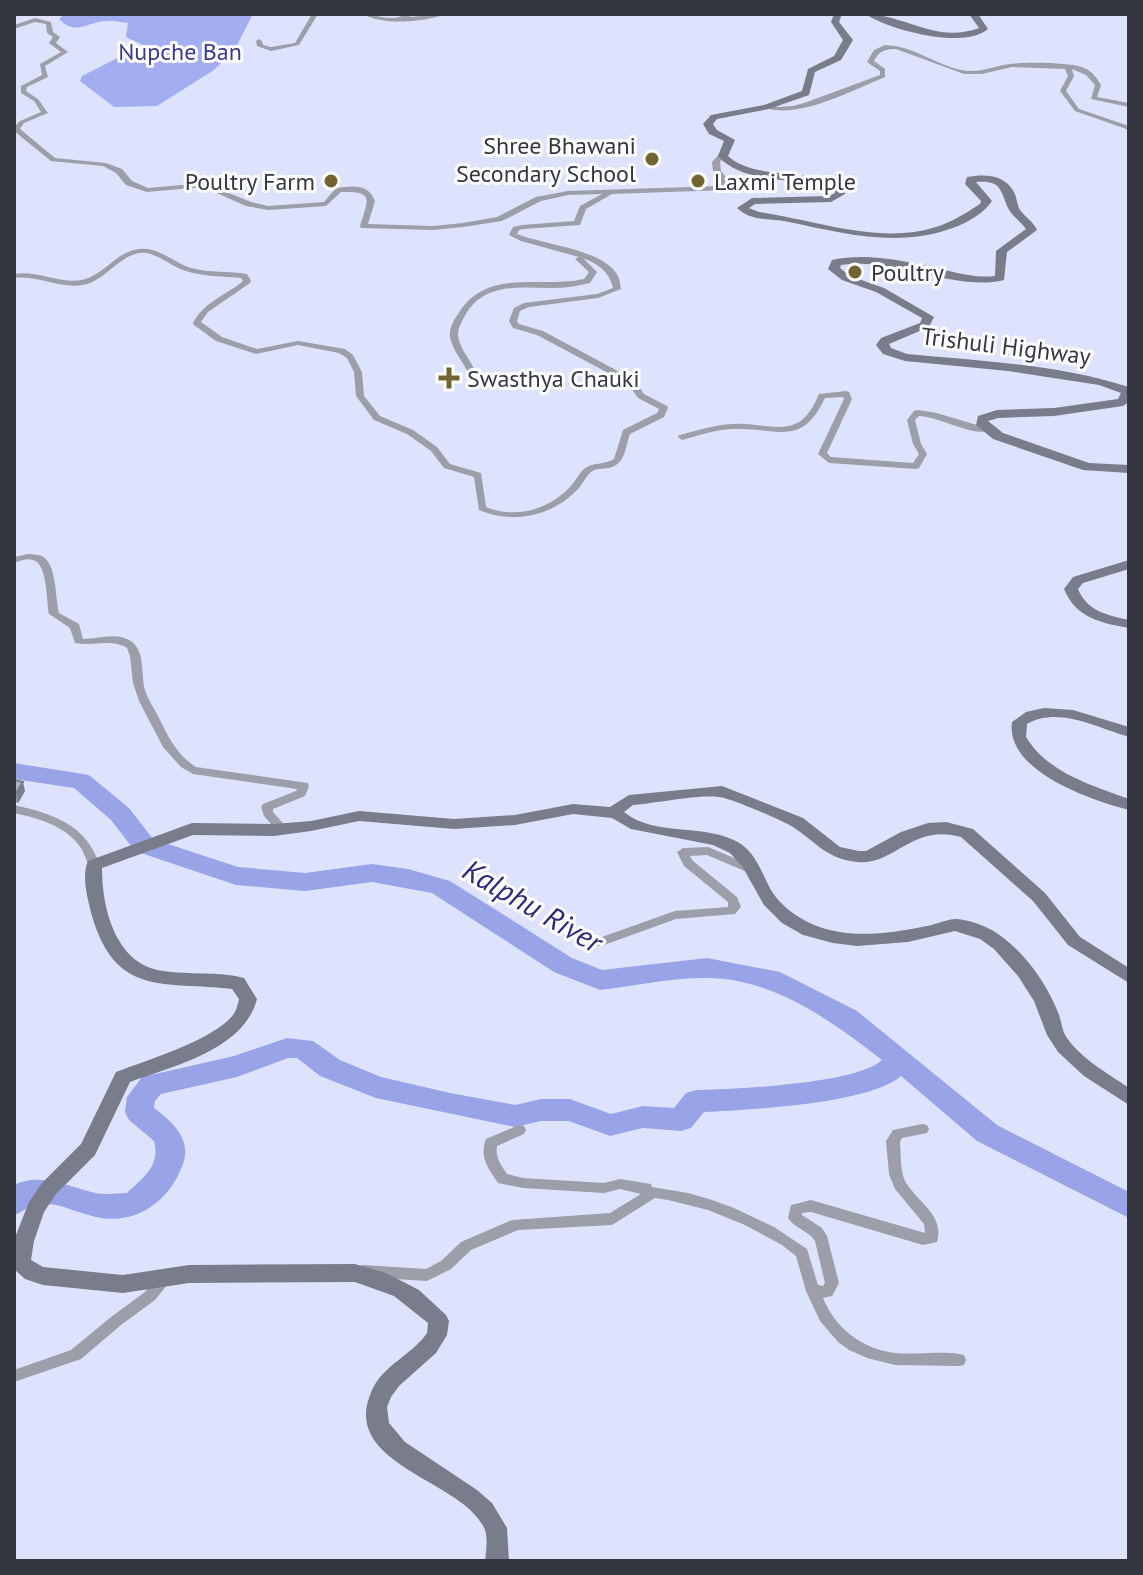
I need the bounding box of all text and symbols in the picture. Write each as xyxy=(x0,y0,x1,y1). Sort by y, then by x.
park label: Nupche Ban xyxy=(118,36,242,67)
place label: Shree Bhawani Secondary School xyxy=(456,130,636,189)
marker: Shree Bhawani Secondary School xyxy=(643,150,661,168)
place label: Poultry Farm xyxy=(185,166,315,197)
place label: Laxmi Temple xyxy=(714,166,856,197)
marker: Poultry Farm xyxy=(322,172,340,190)
marker: Laxmi Temple xyxy=(689,172,707,190)
place label: Poultry xyxy=(871,257,944,288)
marker: Poultry xyxy=(846,263,864,281)
street label: Trishuli Highway xyxy=(919,320,1093,372)
place label: Swasthya Chauki xyxy=(467,363,640,394)
marker: Swasthya Chauki xyxy=(438,367,460,389)
water label: Kalphu River xyxy=(456,849,612,962)

